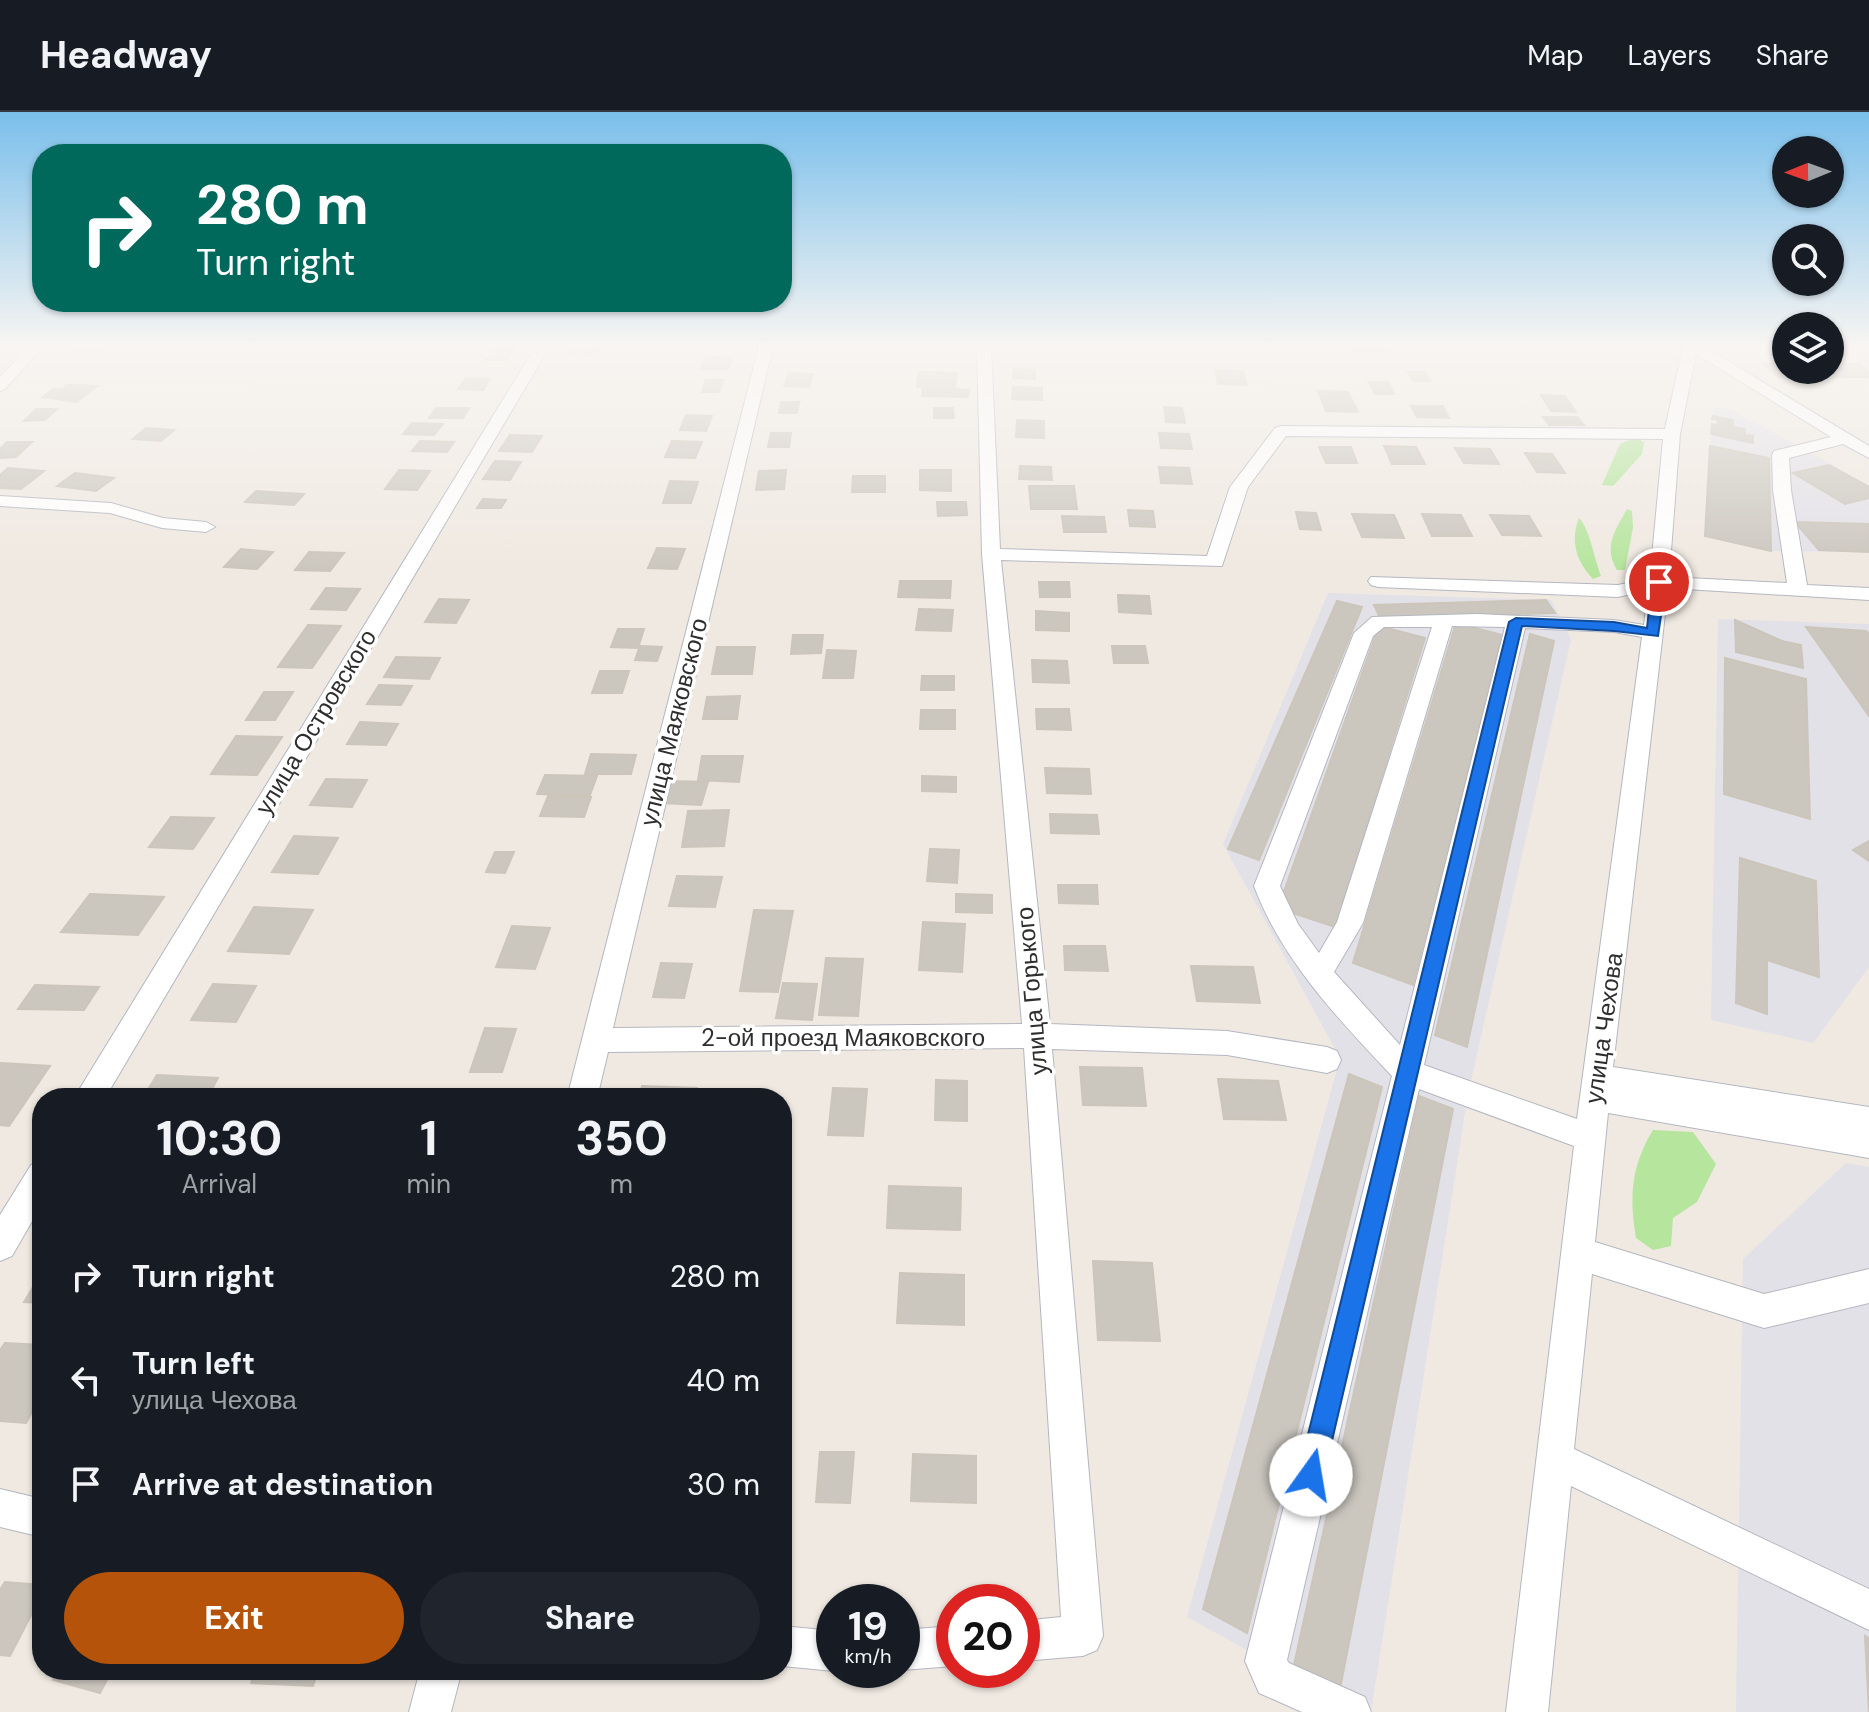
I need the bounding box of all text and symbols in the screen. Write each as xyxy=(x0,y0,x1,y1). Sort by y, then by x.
text: Headway xyxy=(40,30,212,80)
text: Map xyxy=(1527,37,1584,74)
text: Layers xyxy=(1628,37,1712,74)
text: Share xyxy=(1756,37,1829,74)
north arrow xyxy=(1772,136,1844,208)
map controls xyxy=(1772,136,1844,384)
text: 280 m xyxy=(196,168,369,241)
icon: right xyxy=(64,176,168,280)
button: search xyxy=(1772,224,1844,296)
text: Turn right xyxy=(196,239,355,286)
button: layers xyxy=(1772,312,1844,384)
pin xyxy=(1625,548,1693,616)
icon: arrive xyxy=(1637,560,1681,604)
street label: улица Маяковского xyxy=(633,615,714,829)
street label: улица Островского xyxy=(248,623,383,820)
street label: улица Горького xyxy=(1009,906,1054,1076)
street label: улица Чехова xyxy=(1578,950,1630,1105)
street label: 2-ой проезд Маяковского xyxy=(701,1022,985,1053)
text: 10:30 xyxy=(156,1107,282,1170)
text: 1 xyxy=(420,1107,438,1170)
text: 350 xyxy=(575,1107,668,1170)
text: Arrival xyxy=(181,1167,257,1201)
text: min xyxy=(407,1167,451,1201)
text: m xyxy=(610,1167,633,1201)
icon: right xyxy=(64,1254,108,1298)
text: Turn right xyxy=(132,1257,275,1296)
text: 280 m xyxy=(670,1257,760,1296)
text: Turn left xyxy=(132,1344,255,1383)
icon: left xyxy=(64,1358,108,1402)
text: 40 m xyxy=(687,1361,760,1400)
text: улица Чехова xyxy=(132,1383,297,1417)
position arrow xyxy=(1269,1433,1353,1517)
icon: arrive xyxy=(64,1462,108,1506)
text: Arrive at destination xyxy=(132,1465,433,1504)
text: 30 m xyxy=(687,1465,760,1504)
button: Exit xyxy=(64,1572,404,1664)
button: Share xyxy=(420,1572,760,1664)
speed limit sign: 20 xyxy=(936,1584,1040,1688)
text: 19 xyxy=(848,1600,888,1652)
text: km/h xyxy=(844,1643,892,1669)

